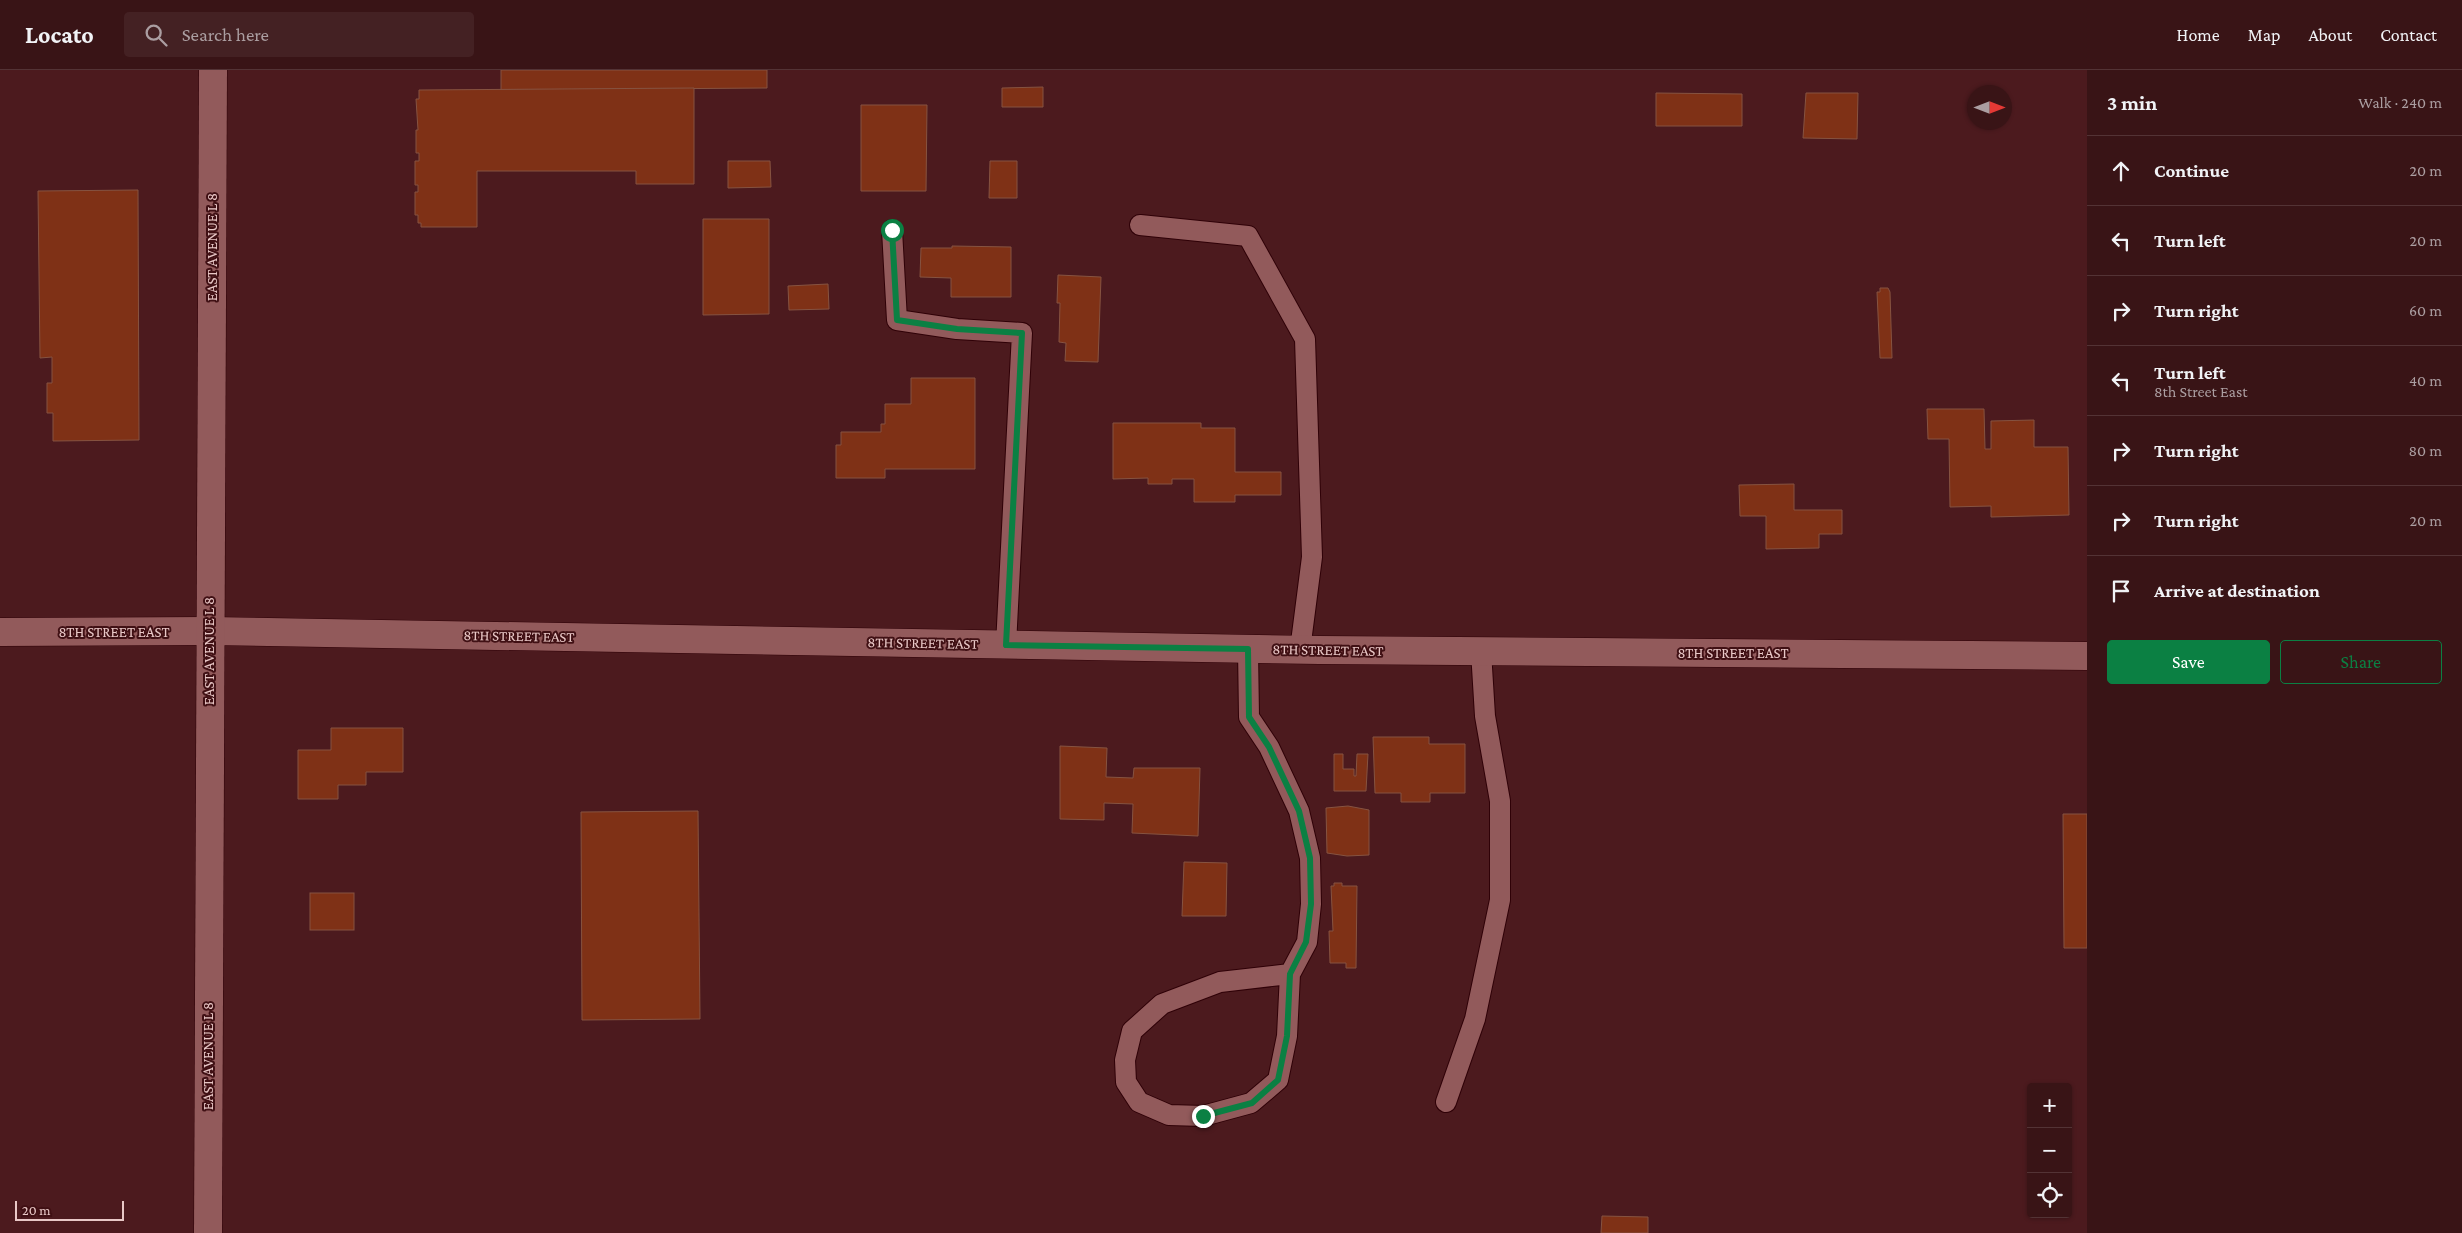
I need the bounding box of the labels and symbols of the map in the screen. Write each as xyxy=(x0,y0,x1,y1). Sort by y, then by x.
north arrow xyxy=(1967,85,2012,130)
street label: EAST AVENUE L 8 xyxy=(204,193,220,301)
route start xyxy=(881,219,904,242)
street label: EAST AVENUE L 8 xyxy=(201,597,217,705)
street label: 8TH STREET EAST xyxy=(58,624,170,640)
street label: 8TH STREET EAST xyxy=(463,627,575,645)
street label: 8TH STREET EAST xyxy=(867,634,979,652)
street label: 8TH STREET EAST xyxy=(1272,641,1384,659)
street label: 8TH STREET EAST xyxy=(1677,645,1789,661)
street label: EAST AVENUE L 8 xyxy=(200,1002,216,1110)
route end xyxy=(1192,1105,1215,1128)
scale bar xyxy=(15,1198,124,1221)

